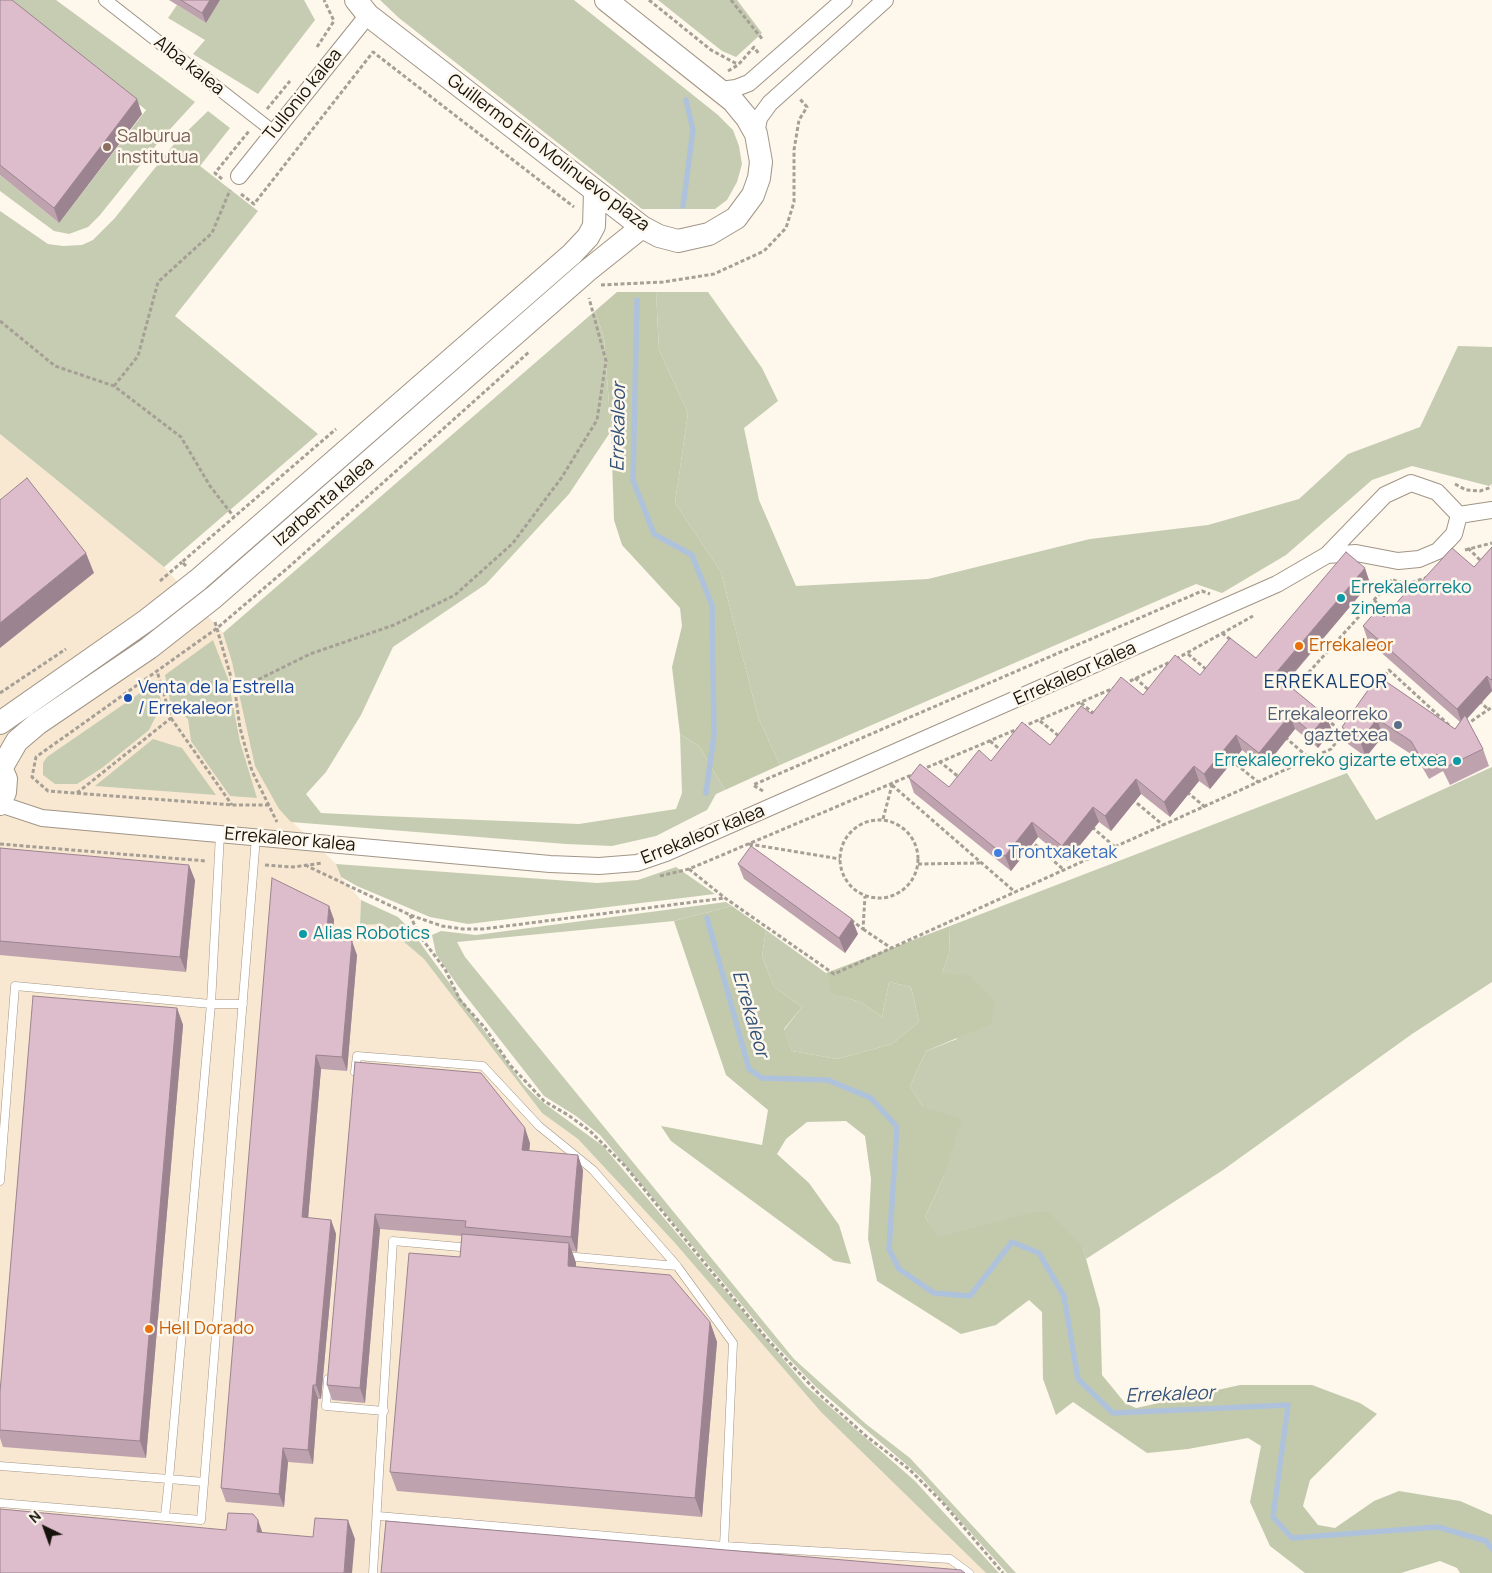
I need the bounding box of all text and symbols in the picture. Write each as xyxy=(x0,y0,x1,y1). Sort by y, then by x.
street label: Alba kalea xyxy=(150,32,228,100)
street label: Tullonio kalea xyxy=(259,45,347,145)
street label: Guillermo Elio Molinuevo plaza xyxy=(442,70,654,236)
place label: Salburua institutua xyxy=(117,126,199,168)
marker: Salburua institutua xyxy=(101,141,113,153)
water label: Errekaleor xyxy=(607,382,631,472)
street label: Izarbenta kalea xyxy=(270,453,378,551)
place label: Errekaleorreko zinema xyxy=(1351,577,1472,620)
marker: Errekaleorreko zinema xyxy=(1335,592,1347,604)
place label: Errekaleor xyxy=(1309,635,1393,657)
street label: Errekaleor kalea xyxy=(1011,637,1139,711)
marker: Errekaleor xyxy=(1293,640,1305,652)
district label: ERREKALEOR xyxy=(1262,672,1390,694)
place label: Venta de la Estrella / Errekaleor xyxy=(138,677,294,720)
marker: Venta de la Estrella / Errekaleor xyxy=(122,692,134,704)
place label: Errekaleorreko gaztetxea xyxy=(1267,704,1388,746)
marker: Errekaleorreko gaztetxea xyxy=(1392,719,1404,731)
place label: Errekaleorreko gizarte etxea xyxy=(1214,750,1447,772)
marker: Errekaleorreko gizarte etxea xyxy=(1451,755,1463,767)
street label: Errekaleor kalea xyxy=(638,800,768,870)
street label: Errekaleor kalea xyxy=(224,824,356,856)
place label: Trontxaketak xyxy=(1008,842,1117,864)
marker: Trontxaketak xyxy=(992,847,1004,859)
place label: Alias Robotics xyxy=(313,923,430,945)
marker: Alias Robotics xyxy=(297,928,309,940)
water label: Errekaleor xyxy=(727,968,773,1060)
place label: Hell Dorado xyxy=(159,1318,254,1340)
marker: Hell Dorado xyxy=(143,1323,155,1335)
water label: Errekaleor xyxy=(1125,1382,1215,1408)
north arrow xyxy=(20,1503,70,1553)
text: N xyxy=(25,1506,45,1527)

